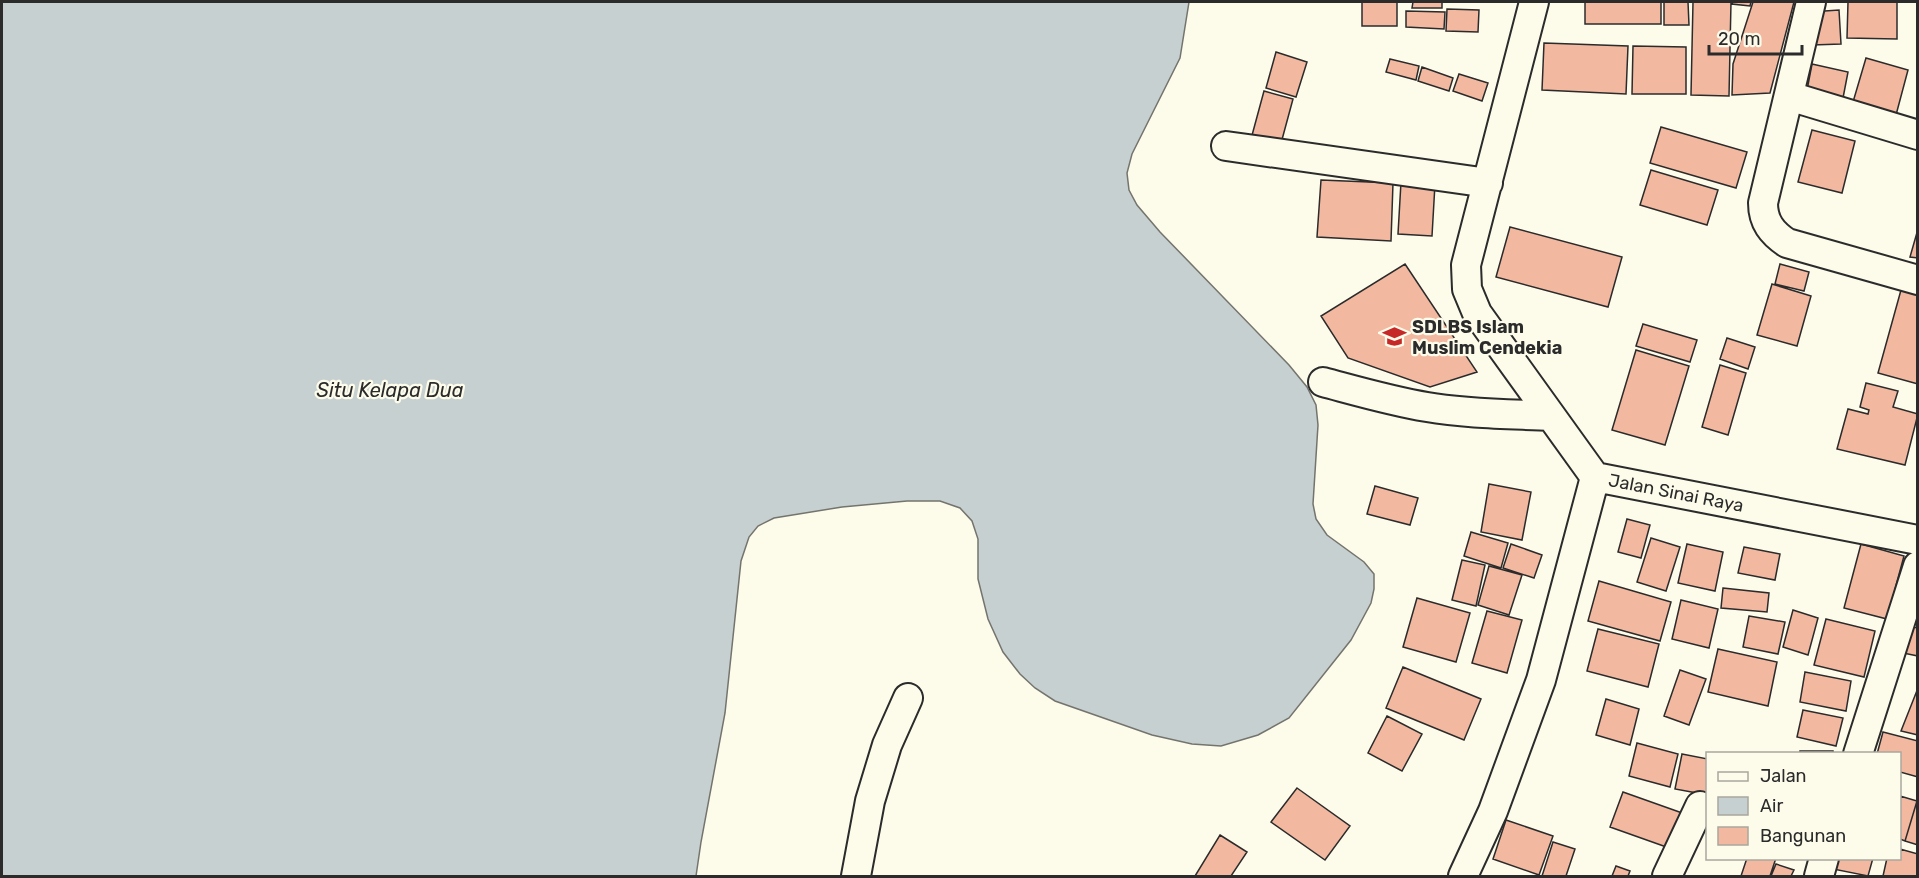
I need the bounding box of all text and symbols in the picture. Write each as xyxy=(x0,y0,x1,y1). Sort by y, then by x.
scale bar xyxy=(1709,18,1802,56)
text: 20 m xyxy=(1718,28,1760,50)
place label: SDLBS Islam Muslim Cendekia xyxy=(1412,316,1562,359)
school or university icon: SDLBS Islam Muslim Cendekia xyxy=(1381,324,1407,350)
water label: Situ Kelapa Dua xyxy=(317,378,464,402)
street label: Jalan Sinai Raya xyxy=(1607,469,1745,517)
legend xyxy=(1706,752,1901,860)
text: Jalan xyxy=(1760,765,1807,787)
text: Air xyxy=(1760,795,1783,817)
text: Bangunan xyxy=(1760,825,1846,847)

